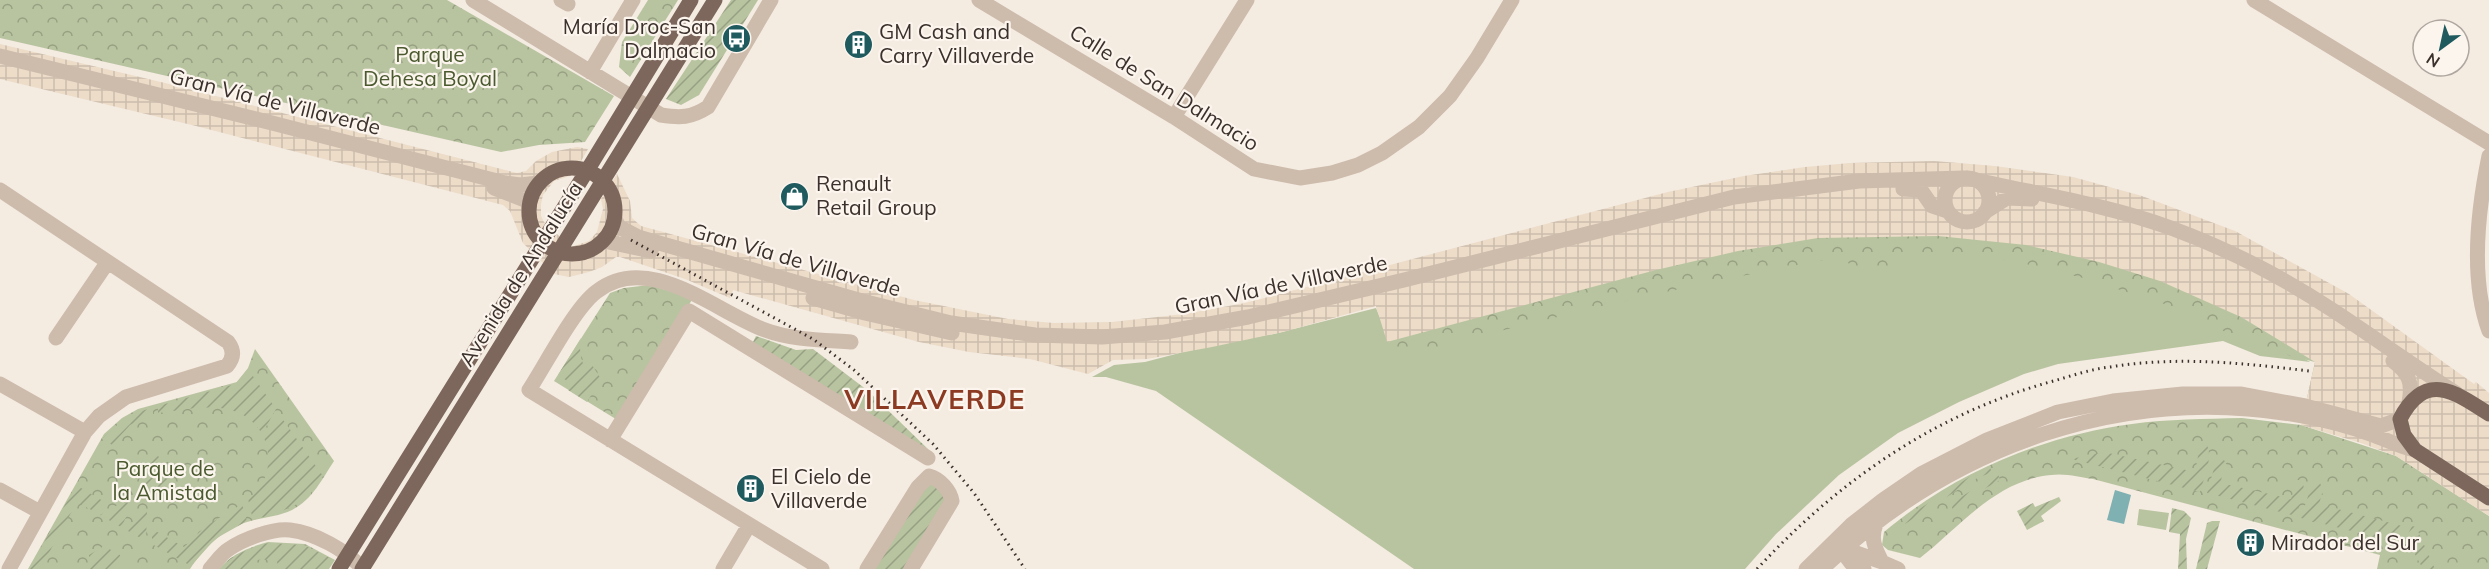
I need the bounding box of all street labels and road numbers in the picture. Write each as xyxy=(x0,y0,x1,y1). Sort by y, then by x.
street label: Calle de San Dalmacio xyxy=(1065,18,1264,156)
street label: Gran Vía de Villaverde xyxy=(167,62,383,140)
street label: Avenida de Andalucía xyxy=(453,176,588,371)
street label: Gran Vía de Villaverde xyxy=(689,217,904,301)
street label: Gran Vía de Villaverde xyxy=(1172,249,1389,319)

